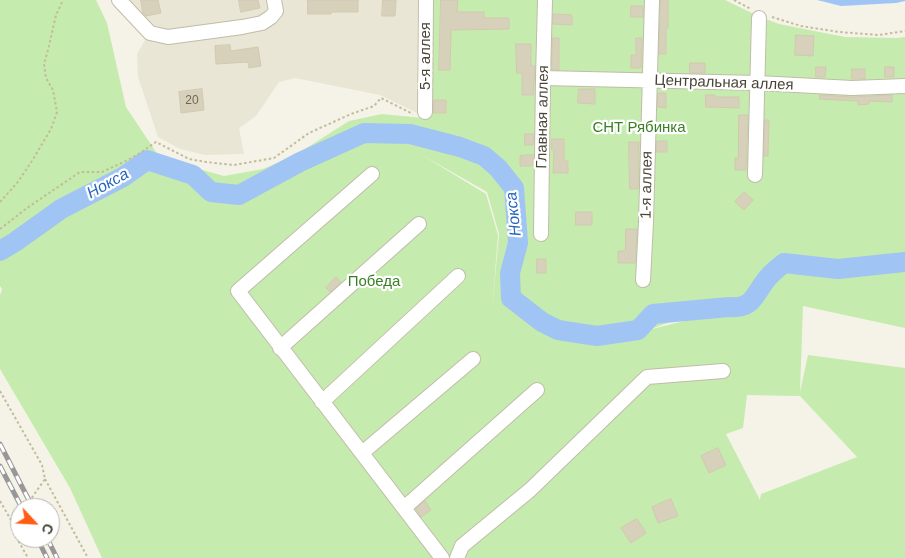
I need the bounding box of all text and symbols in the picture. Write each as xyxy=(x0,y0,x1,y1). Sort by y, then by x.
street label: 5-я аллея xyxy=(417,22,435,90)
street label: Главная аллея xyxy=(533,65,553,169)
street label: Центральная аллея xyxy=(654,72,794,94)
house number: 20 xyxy=(185,94,199,108)
park label: СНТ Рябинка xyxy=(592,119,686,137)
street label: 1-я аллея xyxy=(637,151,657,219)
water label: Нокса xyxy=(84,165,132,203)
water label: Нокса xyxy=(502,191,526,237)
park label: Победа xyxy=(348,273,400,291)
north arrow xyxy=(10,498,60,548)
text: С xyxy=(38,521,57,537)

